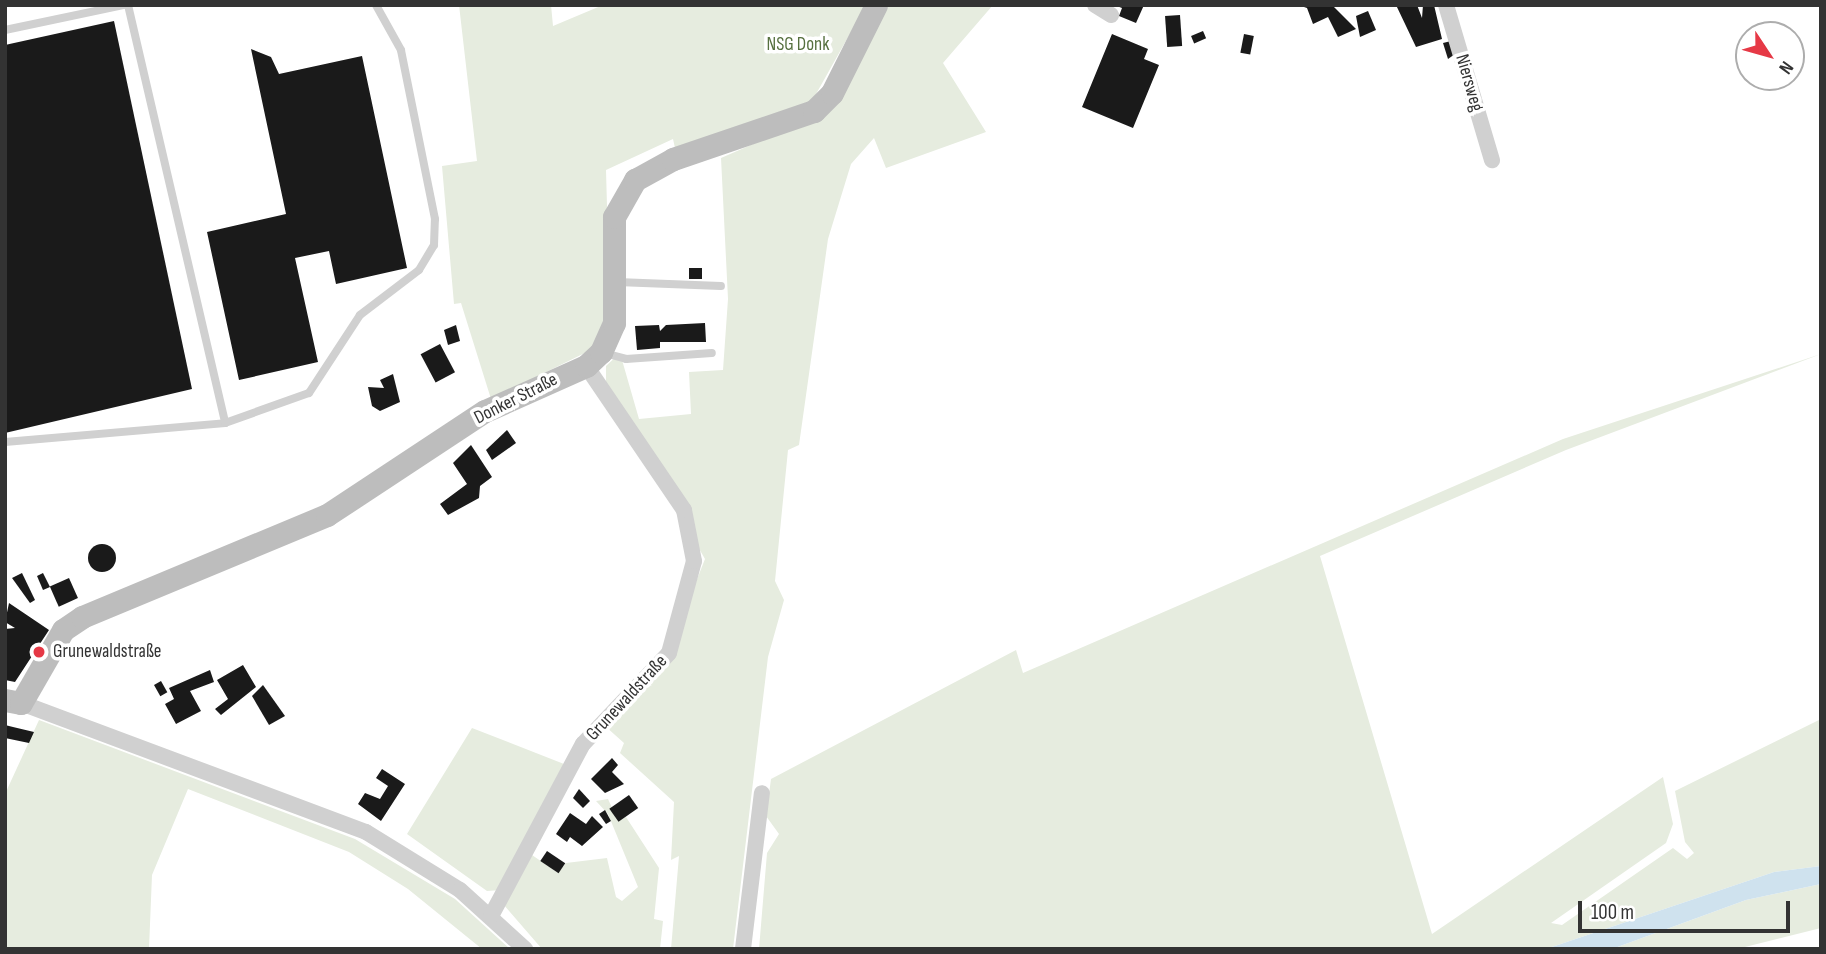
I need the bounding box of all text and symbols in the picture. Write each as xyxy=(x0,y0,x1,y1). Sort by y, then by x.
north arrow xyxy=(1735,21,1805,91)
park label: NSG Donk xyxy=(767,34,829,56)
street label: Niersweg xyxy=(1450,52,1488,114)
text: N xyxy=(1773,57,1798,78)
street label: Donker Straße xyxy=(471,368,561,430)
place label: Grunewaldstraße xyxy=(53,641,162,663)
marker: Grunewaldstraße xyxy=(31,644,47,660)
street label: Grunewaldstraße xyxy=(582,651,672,745)
scale bar xyxy=(1581,888,1793,932)
text: 100 m xyxy=(1591,900,1634,925)

